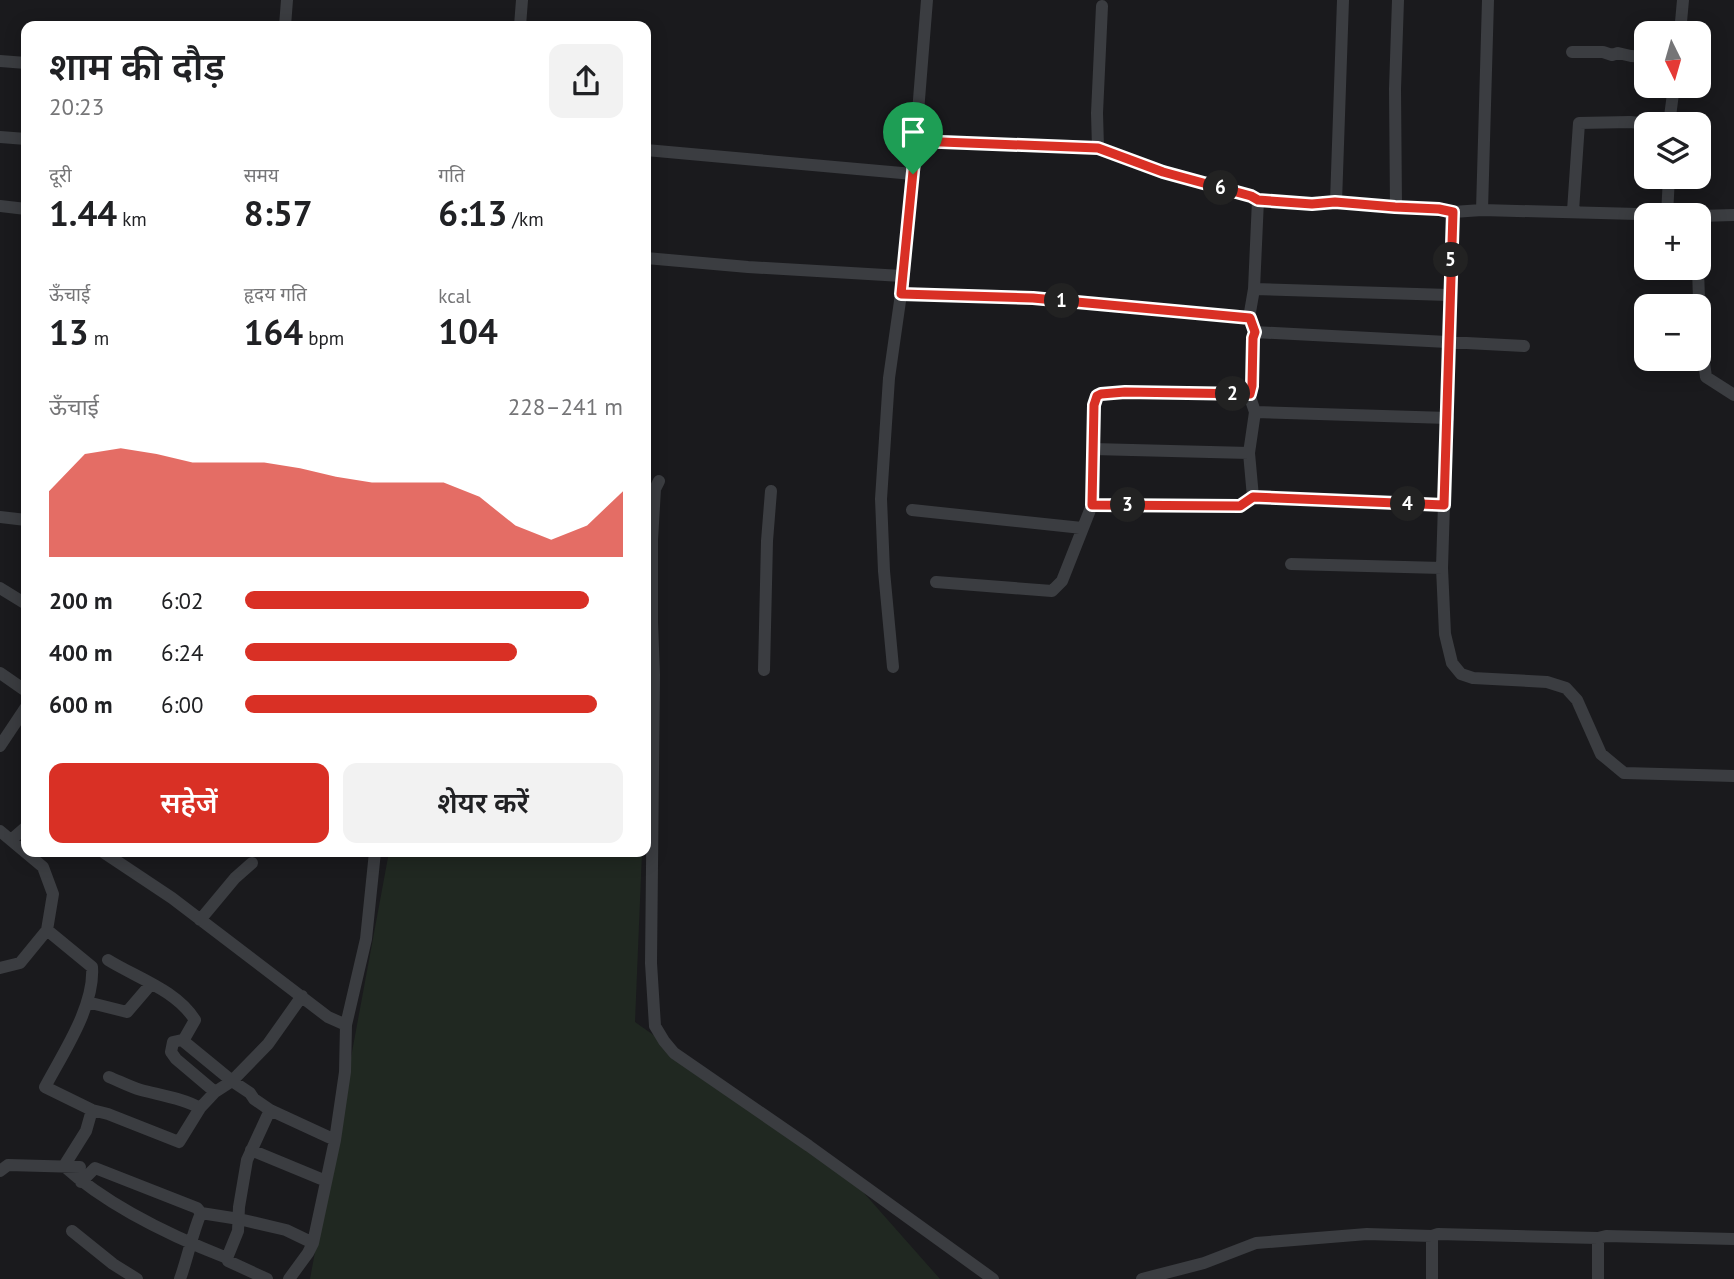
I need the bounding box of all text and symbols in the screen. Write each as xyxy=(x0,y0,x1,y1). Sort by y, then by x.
north arrow xyxy=(1634,21,1712,98)
map controls xyxy=(1634,21,1711,371)
text: शाम की दौड़ xyxy=(49,41,225,90)
button: share xyxy=(549,44,623,118)
text: 20:23 xyxy=(49,92,104,121)
pin xyxy=(883,102,943,174)
button: layers xyxy=(1634,112,1711,189)
icon: arrive xyxy=(894,113,932,151)
text: दूरी xyxy=(49,163,72,187)
text: समय xyxy=(244,163,279,187)
text: गति xyxy=(438,163,465,187)
pin: 6 xyxy=(1204,170,1238,206)
text: 6 xyxy=(1215,175,1226,199)
text: 1.44 xyxy=(49,190,117,236)
text: 8:57 xyxy=(244,190,313,236)
text: 6:13 xyxy=(438,190,507,236)
button: + xyxy=(1634,203,1711,280)
text: km xyxy=(117,207,147,231)
text: /km xyxy=(507,207,544,231)
pin: 5 xyxy=(1434,243,1468,278)
text: 5 xyxy=(1445,247,1456,271)
text: ऊँचाई xyxy=(49,282,90,306)
text: हृदय गति xyxy=(244,282,307,306)
text: kcal xyxy=(438,284,471,308)
pin: 1 xyxy=(1044,284,1080,318)
text: 1 xyxy=(1056,288,1067,312)
button: − xyxy=(1634,294,1711,371)
text: 104 xyxy=(438,308,498,354)
text: 13 xyxy=(49,309,89,355)
text: 164 xyxy=(244,309,303,355)
text: m xyxy=(89,326,109,350)
text: bpm xyxy=(303,326,344,350)
pin: 2 xyxy=(1216,376,1250,412)
text: 2 xyxy=(1227,381,1238,405)
text: ऊँचाई xyxy=(49,392,99,421)
text: 228–241 m xyxy=(508,392,623,421)
pin: 4 xyxy=(1390,486,1426,522)
pin: 3 xyxy=(1110,488,1146,522)
text: 4 xyxy=(1402,491,1413,515)
text: 3 xyxy=(1122,492,1133,516)
text: 200 m xyxy=(49,586,112,615)
text: 6:02 xyxy=(161,586,204,615)
text: 400 m xyxy=(49,638,112,667)
text: 6:24 xyxy=(161,638,204,667)
text: 600 m xyxy=(49,690,112,719)
text: 6:00 xyxy=(161,690,204,719)
button: सहेजें xyxy=(49,763,329,843)
button: शेयर करें xyxy=(343,763,623,843)

